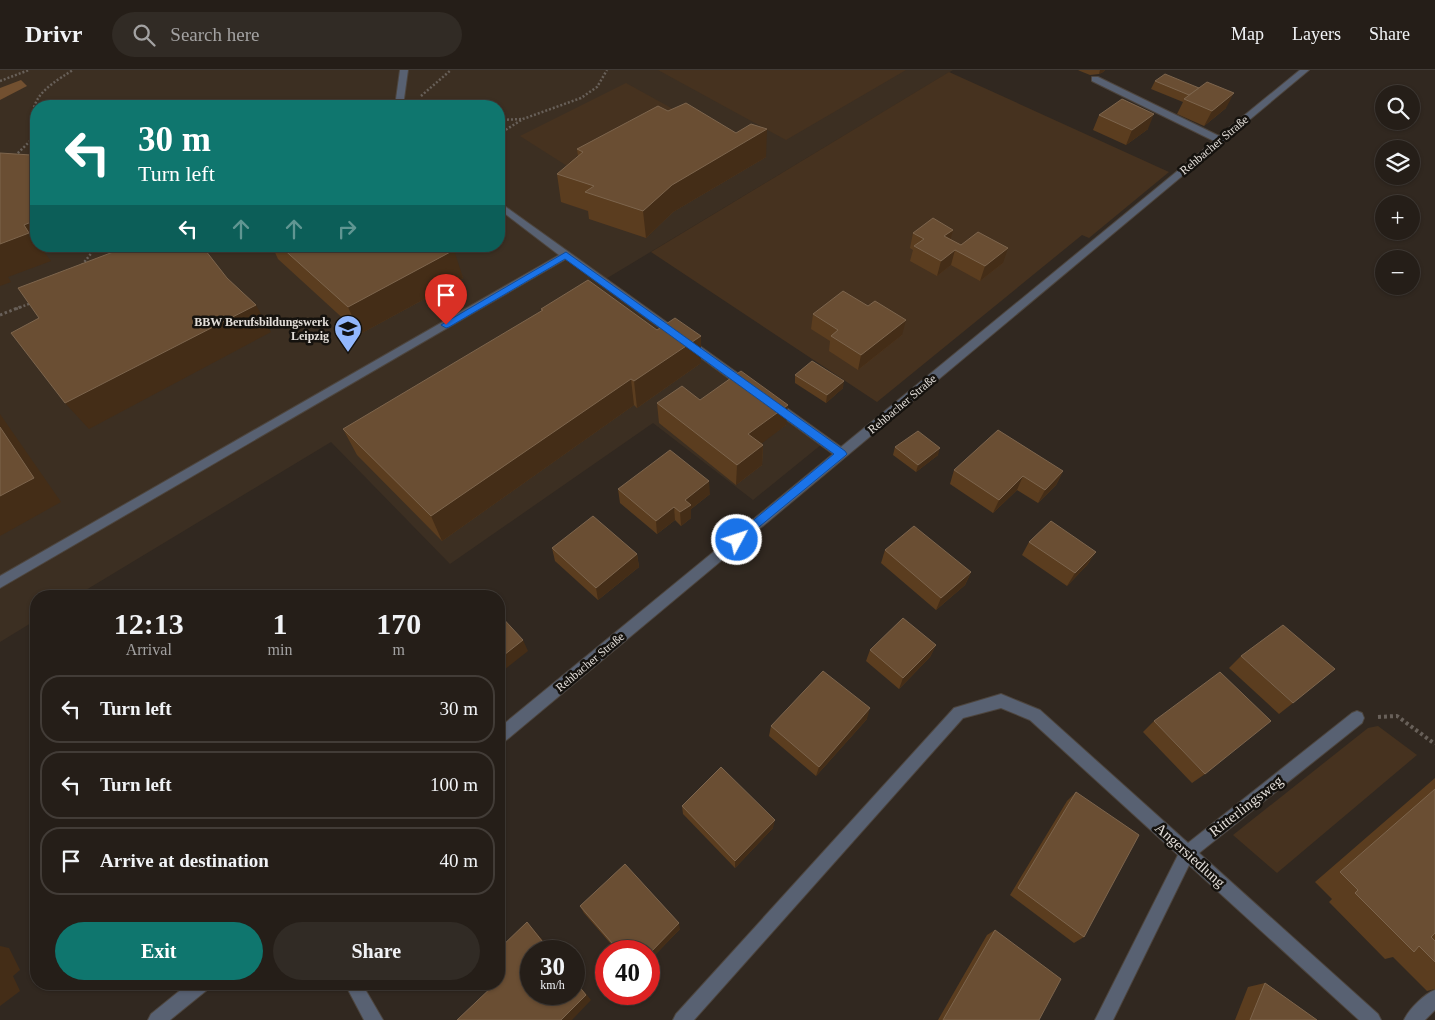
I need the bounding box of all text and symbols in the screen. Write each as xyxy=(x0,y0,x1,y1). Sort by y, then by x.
search box xyxy=(112,12,462,57)
text: Drivr xyxy=(25,21,82,47)
icon: search xyxy=(130,21,158,49)
text: Search here xyxy=(170,24,259,45)
text: Map xyxy=(1231,24,1264,44)
text: Layers xyxy=(1292,24,1341,44)
text: Share xyxy=(1369,24,1410,44)
map controls xyxy=(1375,85,1420,295)
button: search xyxy=(1375,85,1420,130)
street label: Rehbacher Straße xyxy=(1177,112,1251,178)
icon: left xyxy=(55,120,120,185)
text: 30 m xyxy=(138,120,211,159)
button: layers xyxy=(1375,140,1420,185)
text: Turn left xyxy=(138,161,215,186)
button: + xyxy=(1375,195,1420,240)
icon: left xyxy=(174,215,202,243)
icon: ahead xyxy=(227,215,255,243)
icon: ahead xyxy=(280,215,308,243)
icon: right xyxy=(333,215,361,243)
button: − xyxy=(1375,250,1420,295)
pin xyxy=(425,274,467,325)
icon: arrive xyxy=(432,281,460,309)
school or university icon: BBW Berufsbildungswerk Leipzig xyxy=(333,314,363,353)
place label: BBW Berufsbildungswerk Leipzig xyxy=(194,315,329,343)
street label: Rehbacher Straße xyxy=(865,371,939,437)
position arrow xyxy=(710,513,762,565)
text: 12:13 xyxy=(114,607,184,640)
text: 1 xyxy=(272,607,287,640)
text: 170 xyxy=(376,607,421,640)
street label: Rehbacher Straße xyxy=(553,629,627,695)
text: Arrival xyxy=(126,641,172,658)
text: min xyxy=(268,641,292,658)
text: m xyxy=(392,641,405,658)
icon: left xyxy=(57,695,85,723)
text: Turn left xyxy=(100,698,172,719)
text: 30 m xyxy=(439,698,478,719)
icon: left xyxy=(57,771,85,799)
street label: Ritterlingsweg xyxy=(1206,772,1286,839)
text: Turn left xyxy=(100,774,172,795)
text: 100 m xyxy=(430,774,478,795)
street label: Angersiedlung xyxy=(1152,820,1229,891)
icon: arrive xyxy=(57,847,85,875)
text: Arrive at destination xyxy=(100,850,269,871)
text: 40 m xyxy=(439,850,478,871)
button: Exit xyxy=(55,922,263,980)
button: Share xyxy=(273,922,480,980)
speed limit sign: 40 xyxy=(595,940,660,1005)
text: 30 xyxy=(540,953,565,980)
text: km/h xyxy=(540,978,565,992)

